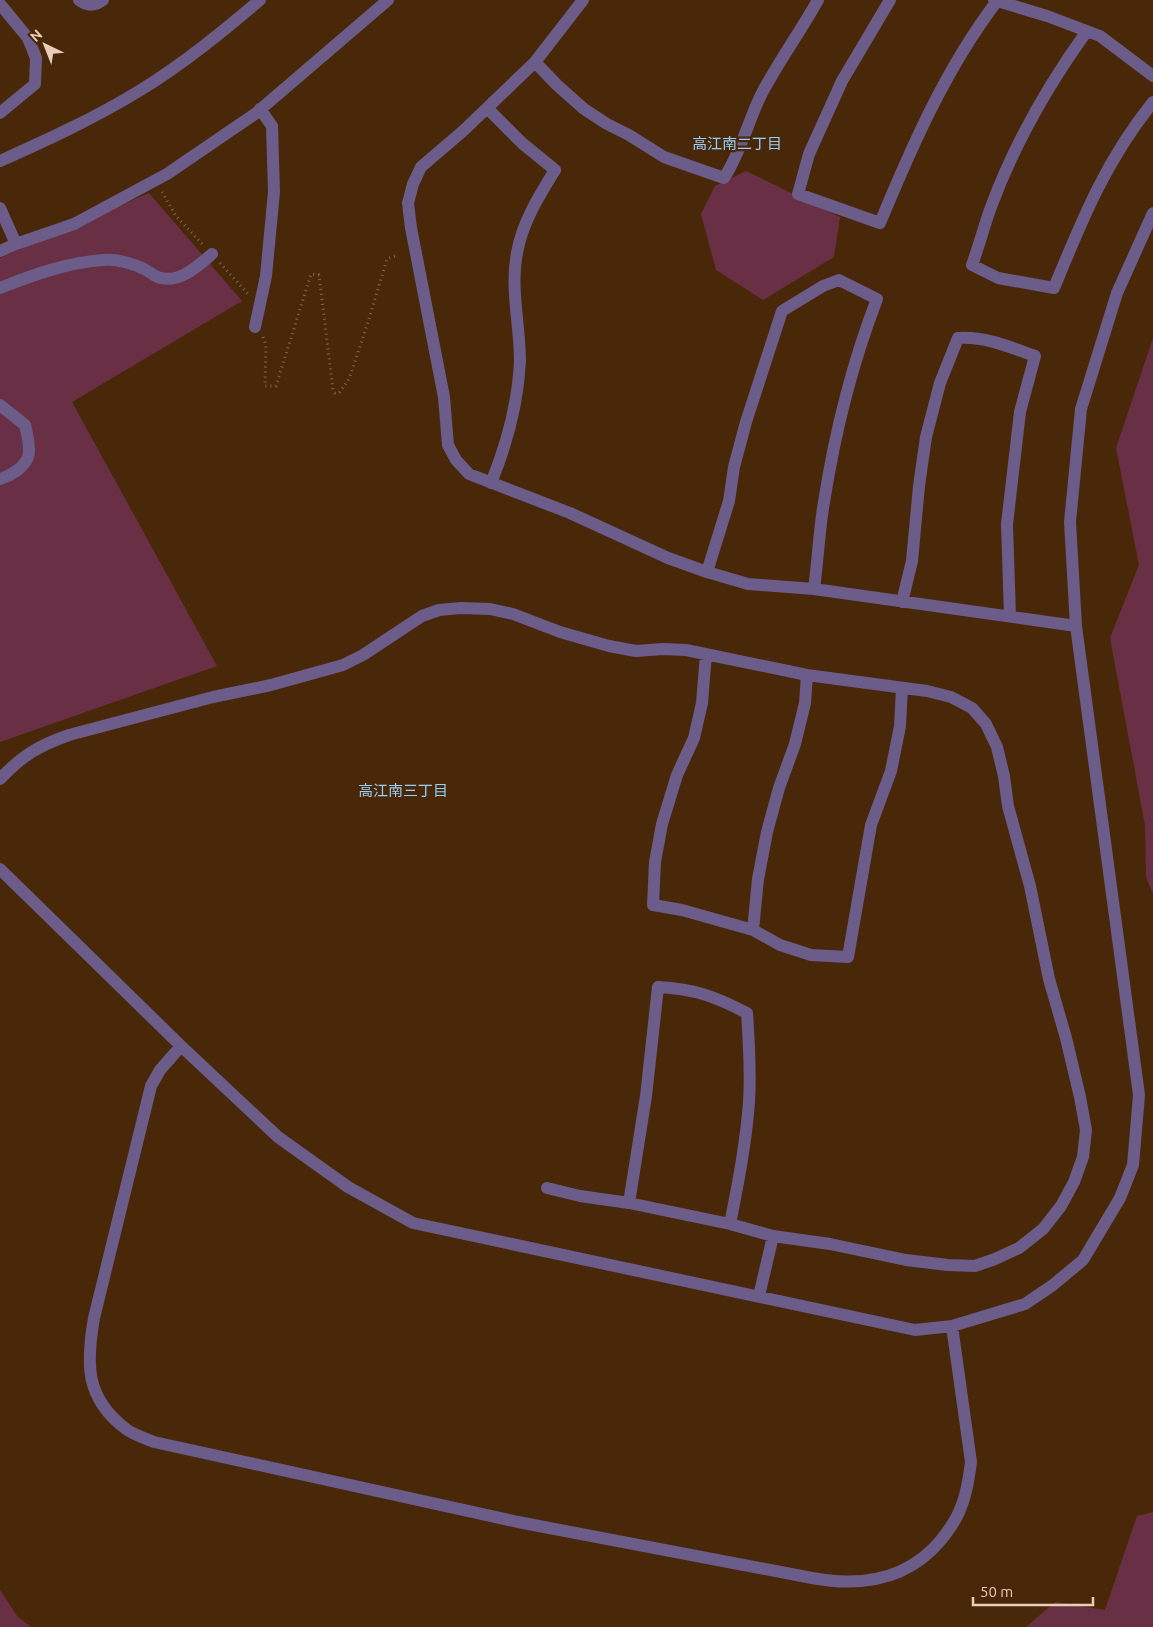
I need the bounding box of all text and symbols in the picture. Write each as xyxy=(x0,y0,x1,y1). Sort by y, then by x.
north arrow xyxy=(20,20,70,70)
text: N xyxy=(27,26,45,45)
district label: 高江南二丁目 xyxy=(692,135,782,152)
district label: 高江南三丁目 xyxy=(358,782,448,799)
scale bar xyxy=(973,1574,1093,1606)
text: 50 m xyxy=(980,1583,1013,1600)

